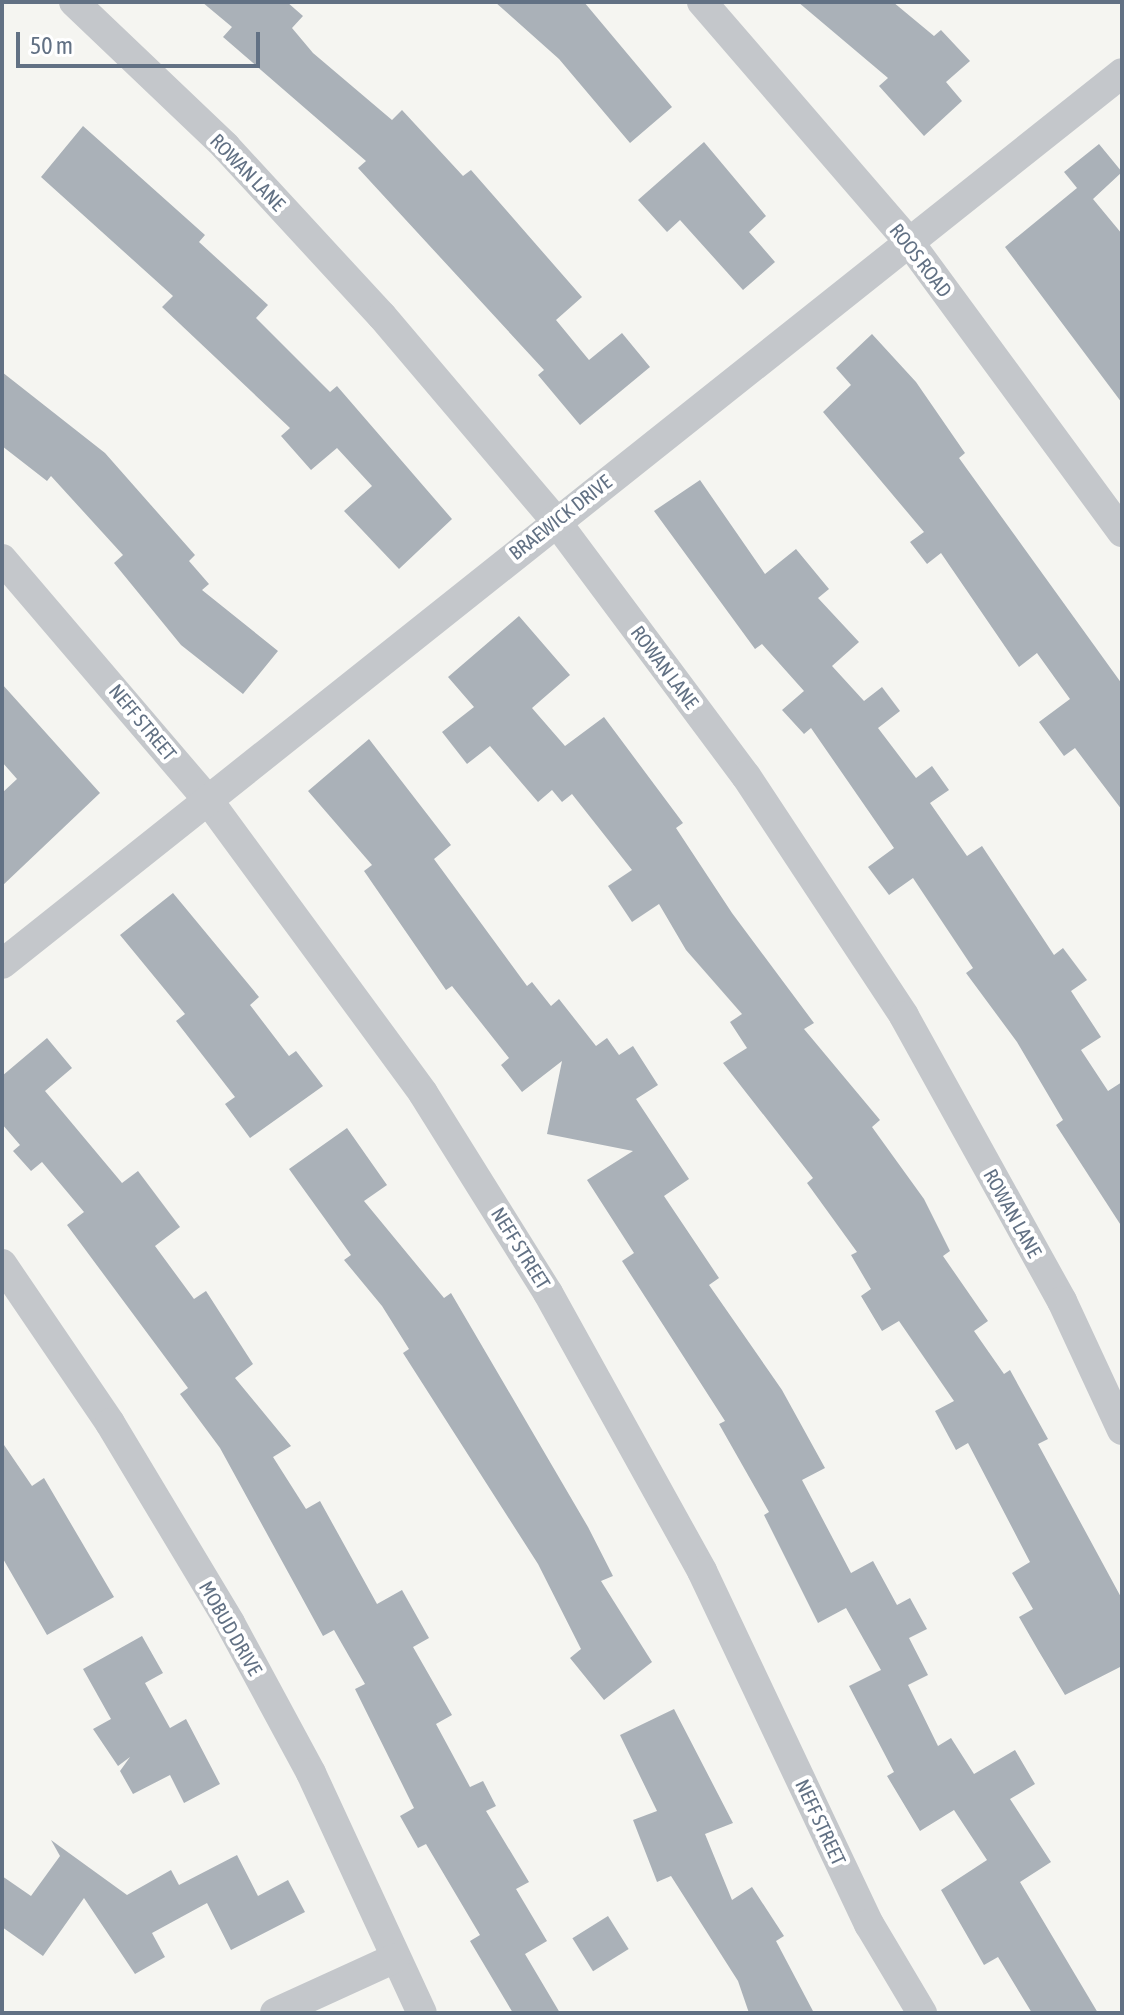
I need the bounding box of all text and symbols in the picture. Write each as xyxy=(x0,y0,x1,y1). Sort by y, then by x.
scale bar xyxy=(20,16,264,66)
text: 50 m xyxy=(30,32,73,59)
street label: ROWAN LANE xyxy=(205,129,291,215)
street label: ROOS ROAD xyxy=(885,218,957,302)
street label: BRAEWICK DRIVE xyxy=(504,470,616,564)
street label: ROWAN LANE xyxy=(626,621,704,713)
street label: NEFF STREET xyxy=(104,679,182,765)
street label: ROWAN LANE xyxy=(979,1165,1047,1261)
street label: NEFF STREET xyxy=(486,1203,556,1293)
street label: MOBUD DRIVE xyxy=(194,1577,268,1679)
street label: NEFF STREET xyxy=(791,1775,851,1869)

